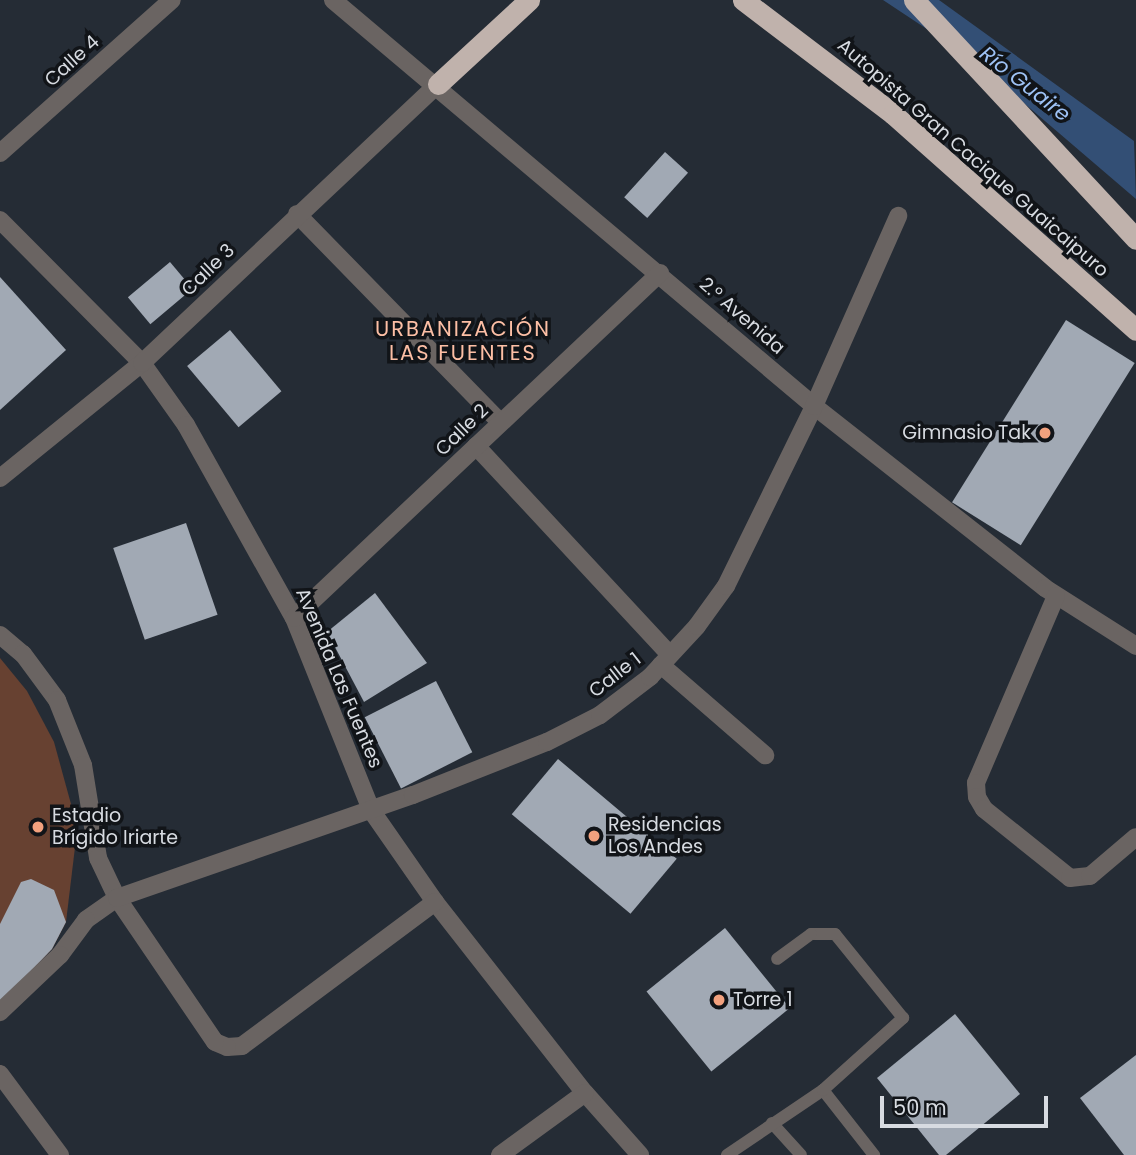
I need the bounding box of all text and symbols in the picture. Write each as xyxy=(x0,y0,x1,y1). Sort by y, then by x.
street label: Calle 4 xyxy=(40,31,104,91)
street label: Autopista Gran Cacique Guaicaipuro xyxy=(833,34,1113,282)
water label: Río Guaire xyxy=(975,41,1075,127)
street label: Calle 3 xyxy=(177,239,239,301)
street label: 2.° Avenida xyxy=(695,273,789,359)
district label: URBANIZACIÓN LAS FUENTES xyxy=(376,316,550,366)
street label: Calle 2 xyxy=(431,399,493,461)
place label: Gimnasio Tak xyxy=(902,422,1031,444)
marker: Gimnasio Tak xyxy=(1037,425,1053,441)
street label: Avenida Las Fuentes xyxy=(291,585,387,771)
street label: Calle 1 xyxy=(584,648,646,702)
place label: Estadio Brígido Iriarte xyxy=(52,805,178,849)
place label: Residencias Los Andes xyxy=(608,814,722,858)
marker: Estadio Brígido Iriarte xyxy=(30,819,46,835)
marker: Residencias Los Andes xyxy=(586,828,602,844)
place label: Torre 1 xyxy=(733,989,793,1011)
marker: Torre 1 xyxy=(711,992,727,1008)
scale bar xyxy=(884,1082,1052,1126)
text: 50 m xyxy=(893,1093,947,1122)

